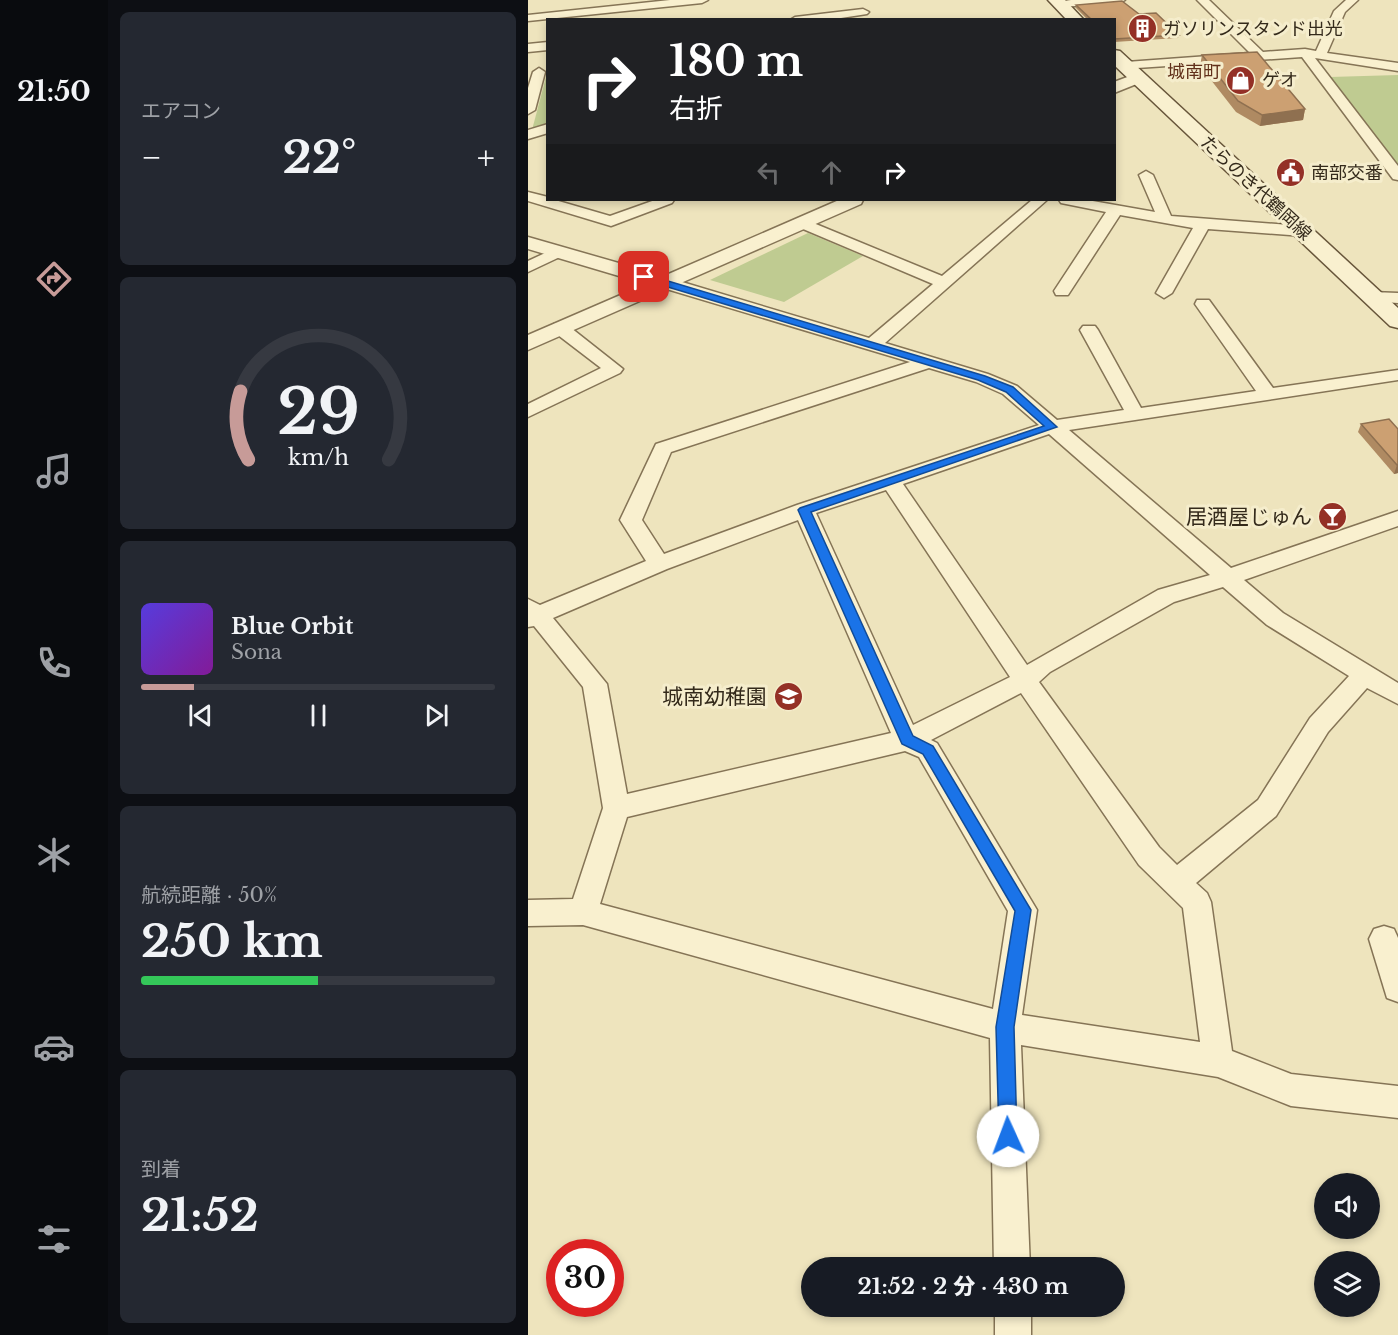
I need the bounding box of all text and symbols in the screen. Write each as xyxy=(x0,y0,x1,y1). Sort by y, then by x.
building icon: ガソリンスタンド出光 xyxy=(1126,13,1158,45)
place label: ガソリンスタンド出光 xyxy=(1163,18,1343,40)
text: 180 m xyxy=(669,35,803,87)
icon: right xyxy=(570,42,648,120)
district label: 城南町 xyxy=(1167,61,1221,83)
shop icon: ゲオ xyxy=(1225,64,1257,96)
place label: ゲオ xyxy=(1262,69,1298,91)
text: 21:50 xyxy=(17,75,91,108)
text: 右折 xyxy=(669,92,723,125)
text: エアコン xyxy=(141,99,221,123)
text: 22° xyxy=(283,129,356,185)
street label: たらのき代鶴岡線 xyxy=(1196,131,1316,245)
text: − xyxy=(141,137,162,178)
text: + xyxy=(477,137,495,178)
icon: left xyxy=(752,156,785,189)
icon: ahead xyxy=(815,156,848,189)
icon: right xyxy=(878,156,911,189)
public building icon: 南部交番 xyxy=(1274,157,1306,189)
place label: 南部交番 xyxy=(1311,162,1383,184)
pin xyxy=(618,251,669,302)
icon: directions xyxy=(33,258,75,300)
icon: arrive xyxy=(627,260,660,293)
text: 29 xyxy=(277,373,359,451)
text: km/h xyxy=(288,444,349,471)
icon: music xyxy=(33,450,75,492)
bar icon: 居酒屋じゅん xyxy=(1317,501,1349,533)
place label: 居酒屋じゅん xyxy=(1186,504,1312,530)
text: Blue Orbit xyxy=(231,613,353,640)
text: Sona xyxy=(231,640,282,664)
icon: phone xyxy=(33,642,75,684)
school or university icon: 城南幼稚園 xyxy=(772,681,804,713)
place label: 城南幼稚園 xyxy=(662,684,767,710)
icon: previous xyxy=(184,699,217,732)
icon: pause xyxy=(302,699,335,732)
icon: next xyxy=(420,699,453,732)
icon: climate xyxy=(33,834,75,876)
text: 航続距離 · 50% xyxy=(141,883,277,907)
text: 250 km xyxy=(141,913,323,969)
icon: car xyxy=(33,1026,75,1068)
position arrow xyxy=(976,1104,1040,1168)
text: 到着 xyxy=(141,1157,181,1181)
map controls xyxy=(1314,1173,1380,1317)
button: sound xyxy=(1314,1173,1380,1239)
text: 21:52 xyxy=(141,1187,259,1243)
icon: filters xyxy=(33,1218,75,1260)
speed limit sign: 30 xyxy=(546,1239,624,1317)
button: layers xyxy=(1314,1251,1380,1317)
text: 21:52 · 2 分 · 430 m xyxy=(858,1273,1068,1300)

